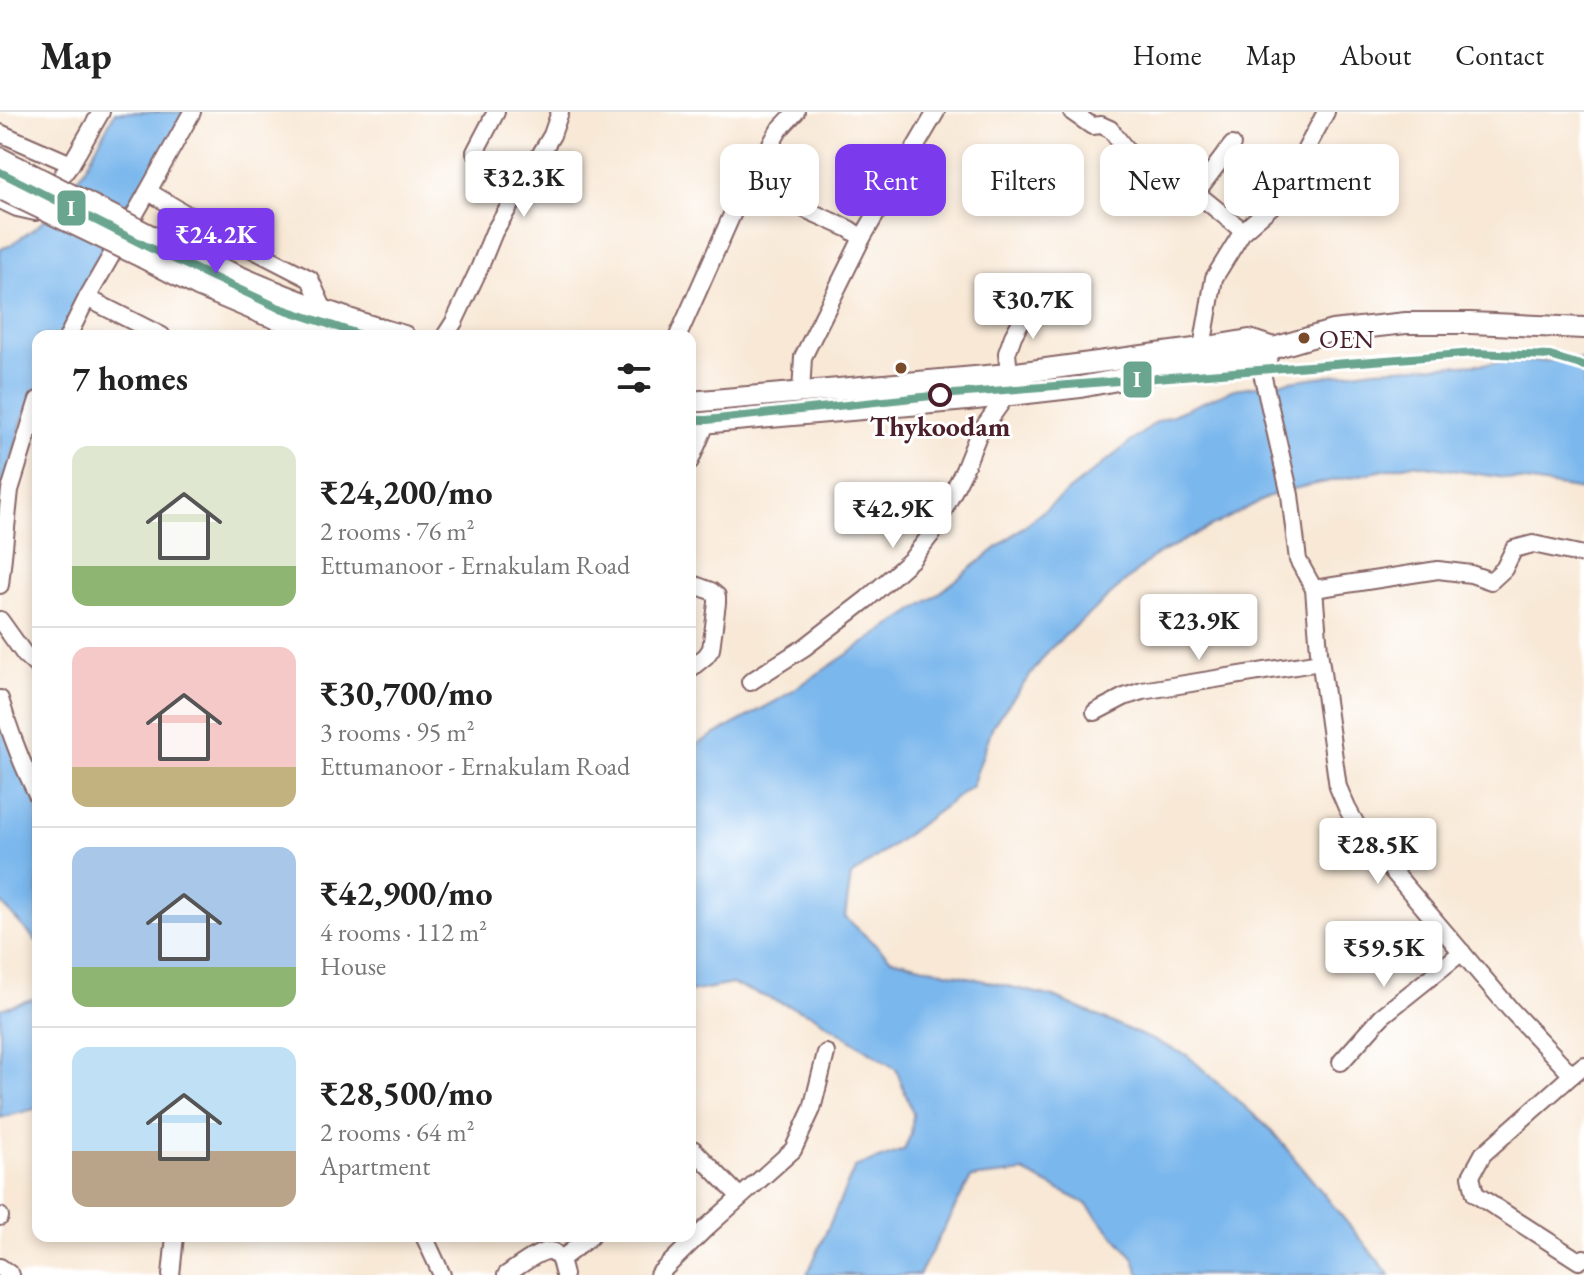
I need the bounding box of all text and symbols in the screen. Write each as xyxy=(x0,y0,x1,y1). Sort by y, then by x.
text: Map xyxy=(40,31,112,80)
text: Home xyxy=(1132,37,1202,73)
text: Map xyxy=(1246,37,1296,73)
text: About xyxy=(1340,37,1411,73)
text: Contact xyxy=(1455,37,1544,73)
chip: Buy xyxy=(720,144,819,216)
chip: Rent xyxy=(835,144,946,216)
chip: Filters xyxy=(962,144,1084,216)
chip: New xyxy=(1100,144,1208,216)
chip: Apartment xyxy=(1224,144,1399,216)
pin: ₹32.3K xyxy=(459,151,589,219)
text: ₹32.3K xyxy=(483,160,565,194)
line badge: I xyxy=(56,189,87,227)
text: I xyxy=(67,194,75,223)
pin: ₹24.2K xyxy=(151,208,281,276)
text: ₹24.2K xyxy=(175,217,257,251)
pin: ₹30.7K xyxy=(968,273,1098,341)
text: ₹30.7K xyxy=(992,282,1074,316)
place label: OEN xyxy=(1319,322,1375,356)
marker: OEN xyxy=(1296,330,1312,346)
text: 7 homes xyxy=(72,356,188,400)
icon: filters xyxy=(612,356,656,400)
unlabelled marker xyxy=(893,360,909,376)
line badge: I xyxy=(1122,360,1153,399)
text: I xyxy=(1133,365,1141,394)
marker: Thykoodam xyxy=(929,384,951,406)
place label: Thykoodam xyxy=(870,408,1011,444)
text: ₹24,200/mo xyxy=(320,470,493,514)
icon: home xyxy=(136,478,232,574)
pin: ₹42.9K xyxy=(828,482,958,550)
text: ₹42.9K xyxy=(852,491,934,525)
text: 2 rooms · 76 m² xyxy=(320,514,475,548)
text: Ettumanoor - Ernakulam Road xyxy=(320,548,630,582)
pin: ₹23.9K xyxy=(1134,594,1264,662)
text: ₹23.9K xyxy=(1158,603,1240,637)
text: ₹30,700/mo xyxy=(320,671,493,715)
icon: home xyxy=(136,679,232,775)
text: 3 rooms · 95 m² xyxy=(320,715,475,749)
text: Ettumanoor - Ernakulam Road xyxy=(320,749,630,783)
pin: ₹28.5K xyxy=(1313,818,1443,886)
text: ₹28.5K xyxy=(1337,827,1419,861)
text: ₹42,900/mo xyxy=(320,871,493,915)
icon: home xyxy=(136,879,232,975)
text: 4 rooms · 112 m² xyxy=(320,915,487,949)
pin: ₹59.5K xyxy=(1319,921,1449,989)
text: ₹59.5K xyxy=(1343,930,1425,964)
text: House xyxy=(320,949,386,983)
text: ₹28,500/mo xyxy=(320,1071,493,1115)
icon: home xyxy=(136,1079,232,1175)
text: 2 rooms · 64 m² xyxy=(320,1115,475,1149)
text: Apartment xyxy=(320,1149,430,1183)

